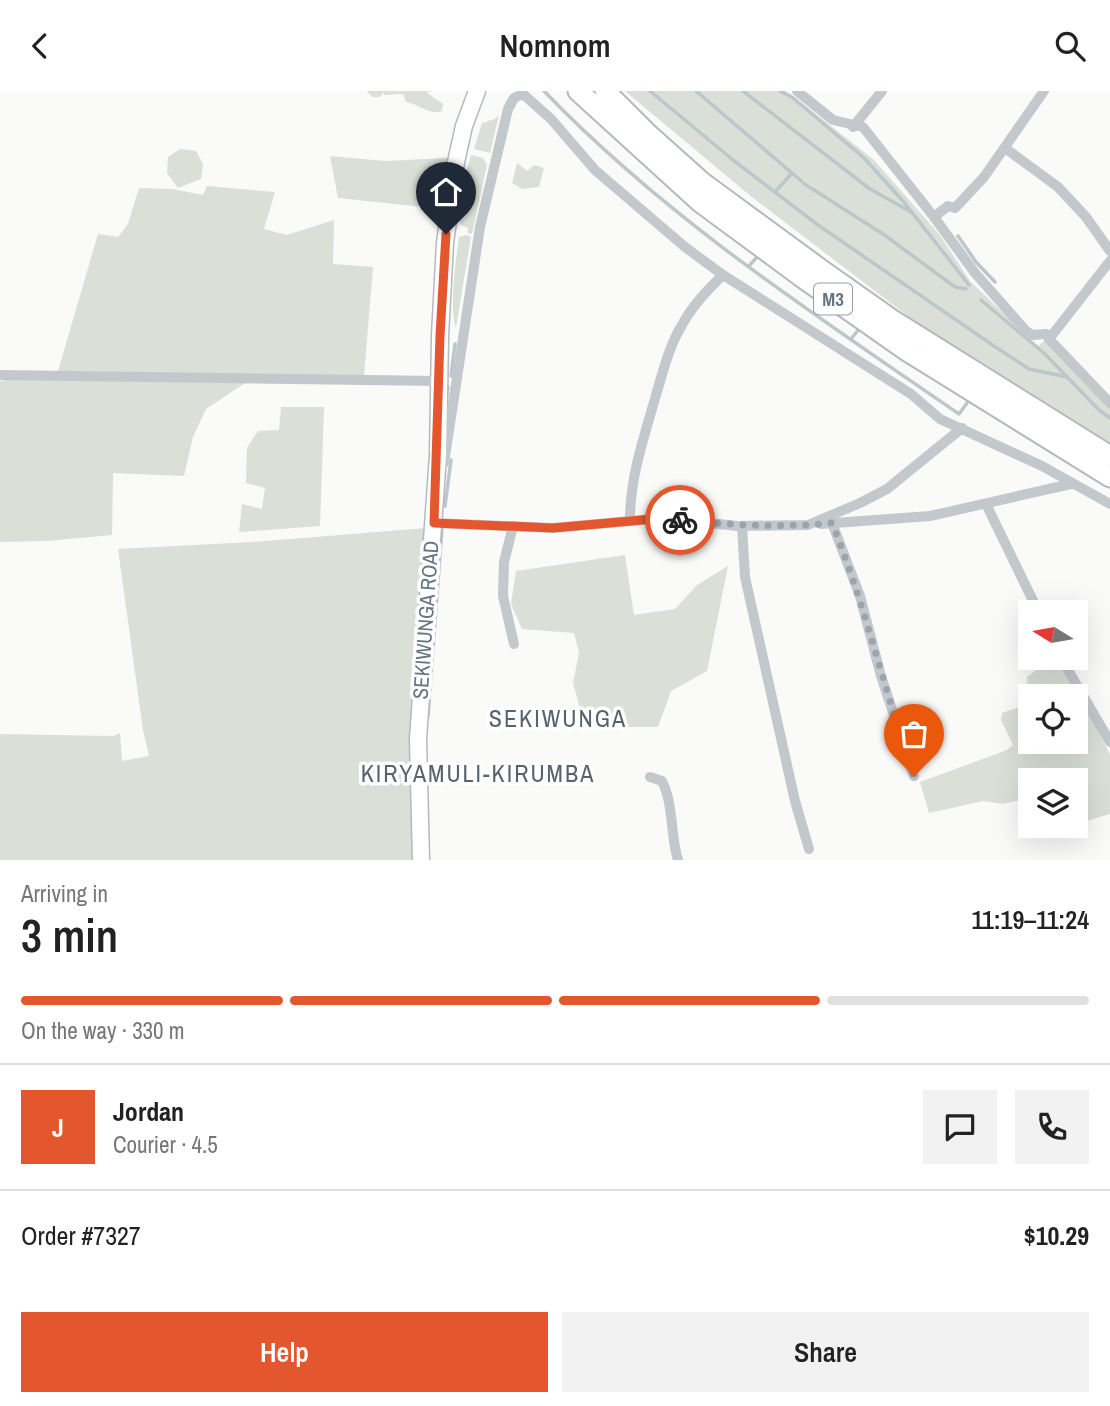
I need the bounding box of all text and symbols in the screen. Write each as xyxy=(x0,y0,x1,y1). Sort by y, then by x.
text: Nomnom xyxy=(499,24,611,67)
icon: back xyxy=(21,27,59,65)
icon: search xyxy=(1051,27,1089,65)
pin xyxy=(416,162,476,234)
icon: home xyxy=(427,173,465,211)
road number: M3 xyxy=(814,283,852,315)
courier xyxy=(645,485,715,555)
icon: bike xyxy=(661,501,699,539)
street label: SEKIWUNGA ROAD xyxy=(405,540,446,700)
north arrow xyxy=(1018,600,1088,670)
map controls xyxy=(1018,600,1088,838)
button: locate xyxy=(1018,684,1088,754)
district label: SEKIWUNGA xyxy=(489,702,627,734)
pin xyxy=(884,704,944,776)
icon: bag xyxy=(895,715,933,753)
district label: KIRYAMULI-KIRUMBA xyxy=(361,757,595,789)
button: layers xyxy=(1018,768,1088,838)
text: Arriving in xyxy=(21,878,108,909)
text: 11:19–11:24 xyxy=(971,902,1089,937)
text: 3 min xyxy=(21,904,118,966)
text: On the way · 330 m xyxy=(21,1015,185,1046)
button: chat xyxy=(923,1090,997,1164)
button: phone xyxy=(1015,1090,1089,1164)
text: Jordan xyxy=(113,1094,184,1129)
text: J xyxy=(52,1110,64,1145)
text: Courier · 4.5 xyxy=(113,1129,218,1160)
text: Order #7327 xyxy=(21,1218,141,1253)
text: $10.29 xyxy=(1024,1218,1089,1253)
button: Help xyxy=(21,1312,548,1392)
button: Share xyxy=(562,1312,1089,1392)

